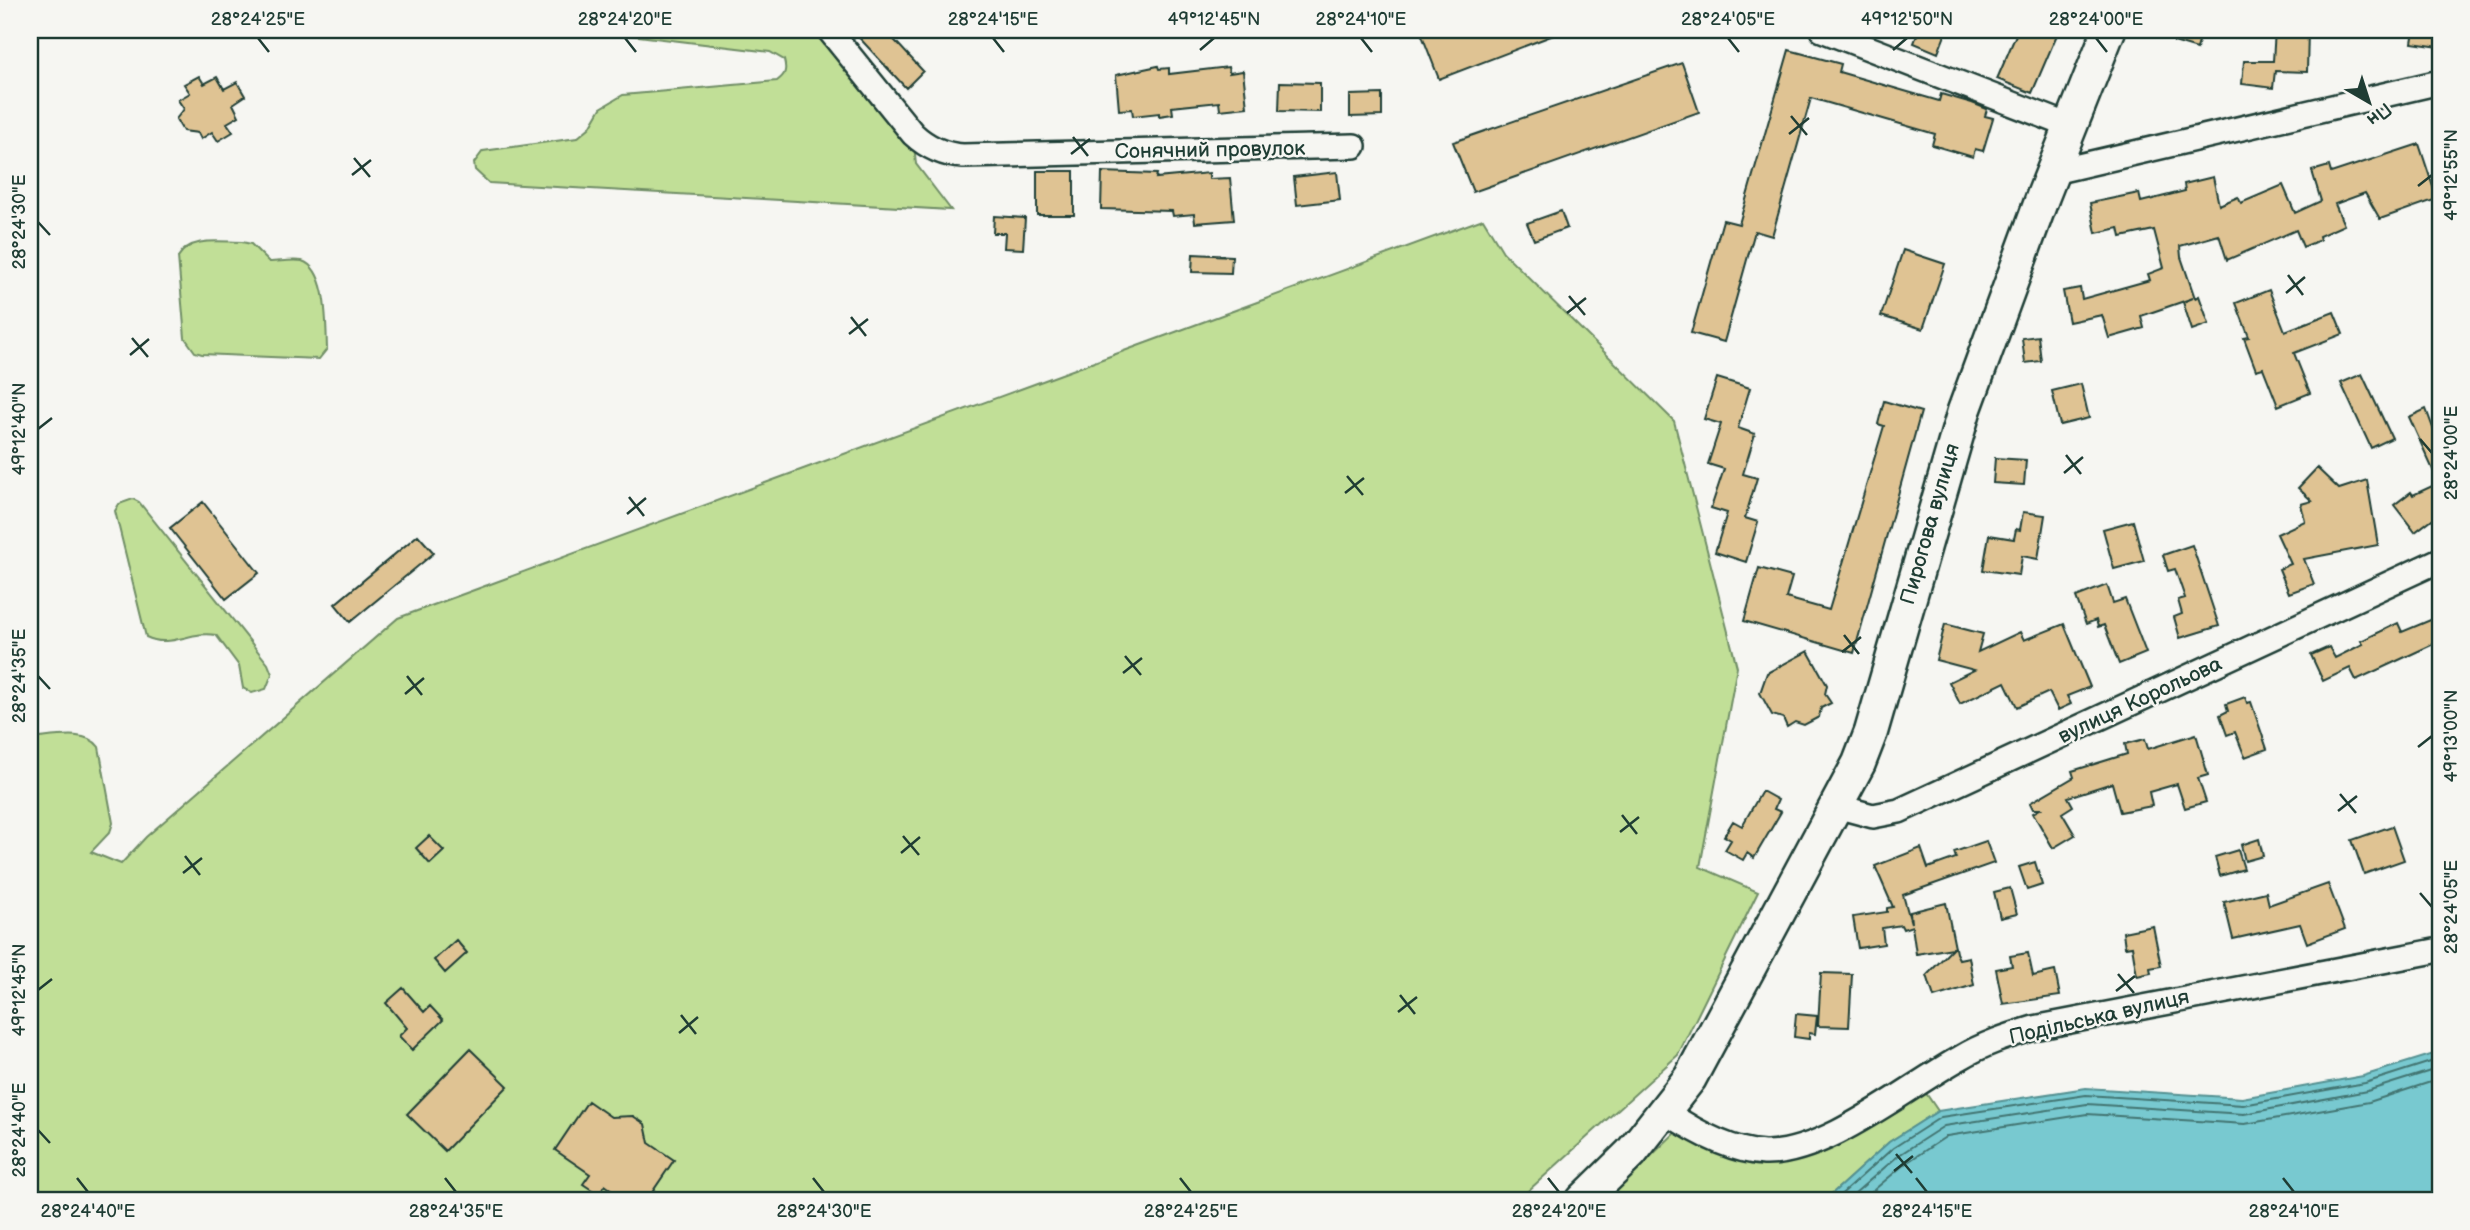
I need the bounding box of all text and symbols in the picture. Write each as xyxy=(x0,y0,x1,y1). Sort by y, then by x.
text: 28°24'25"E xyxy=(211,9,305,30)
text: 28°24'20"E xyxy=(578,9,672,30)
text: 28°24'15"E xyxy=(948,9,1038,30)
text: 49°12'45"N xyxy=(1168,9,1260,30)
text: 28°24'10"E xyxy=(1316,9,1407,30)
text: 28°24'05"E xyxy=(1681,9,1775,30)
text: 49°12'50"N xyxy=(1861,9,1953,30)
text: 28°24'00"E xyxy=(2049,9,2143,30)
north arrow xyxy=(2334,66,2404,136)
text: Пн xyxy=(2362,97,2396,131)
text: 49°12'55"N xyxy=(2441,129,2462,221)
street label: Сонячний провулок xyxy=(1115,136,1305,164)
text: 28°24'30"E xyxy=(9,174,30,270)
text: 49°12'40"N xyxy=(9,382,30,476)
text: 28°24'00"E xyxy=(2441,406,2462,500)
street label: Пирогова вулиця xyxy=(1895,441,1965,607)
text: 28°24'35"E xyxy=(9,628,30,723)
street label: вулиця Корольова xyxy=(2054,651,2226,749)
text: 49°13'00"N xyxy=(2441,689,2462,783)
text: 28°24'05"E xyxy=(2441,860,2462,954)
text: 49°12'45"N xyxy=(9,944,30,1036)
street label: Подільська вулиця xyxy=(2006,984,2192,1050)
text: 28°24'40"E xyxy=(9,1082,30,1177)
text: 28°24'40"E xyxy=(41,1201,136,1222)
text: 28°24'35"E xyxy=(409,1201,504,1222)
text: 28°24'30"E xyxy=(776,1201,872,1222)
text: 28°24'25"E xyxy=(1144,1201,1238,1222)
text: 28°24'20"E xyxy=(1512,1201,1606,1222)
text: 28°24'15"E xyxy=(1882,1201,1972,1222)
text: 28°24'10"E xyxy=(2249,1201,2340,1222)

